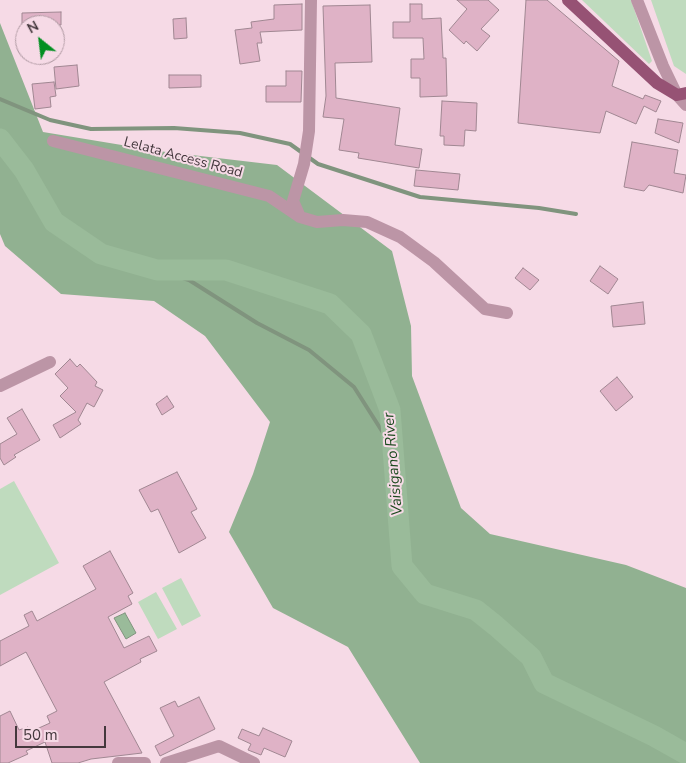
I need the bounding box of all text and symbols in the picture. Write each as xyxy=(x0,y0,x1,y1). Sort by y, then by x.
north arrow xyxy=(15,15,65,65)
text: N xyxy=(24,16,42,38)
street label: Lelata Access Road xyxy=(122,134,244,182)
water label: Vaisigano River xyxy=(381,412,407,516)
scale bar xyxy=(18,716,109,748)
text: 50 m xyxy=(23,725,58,745)

